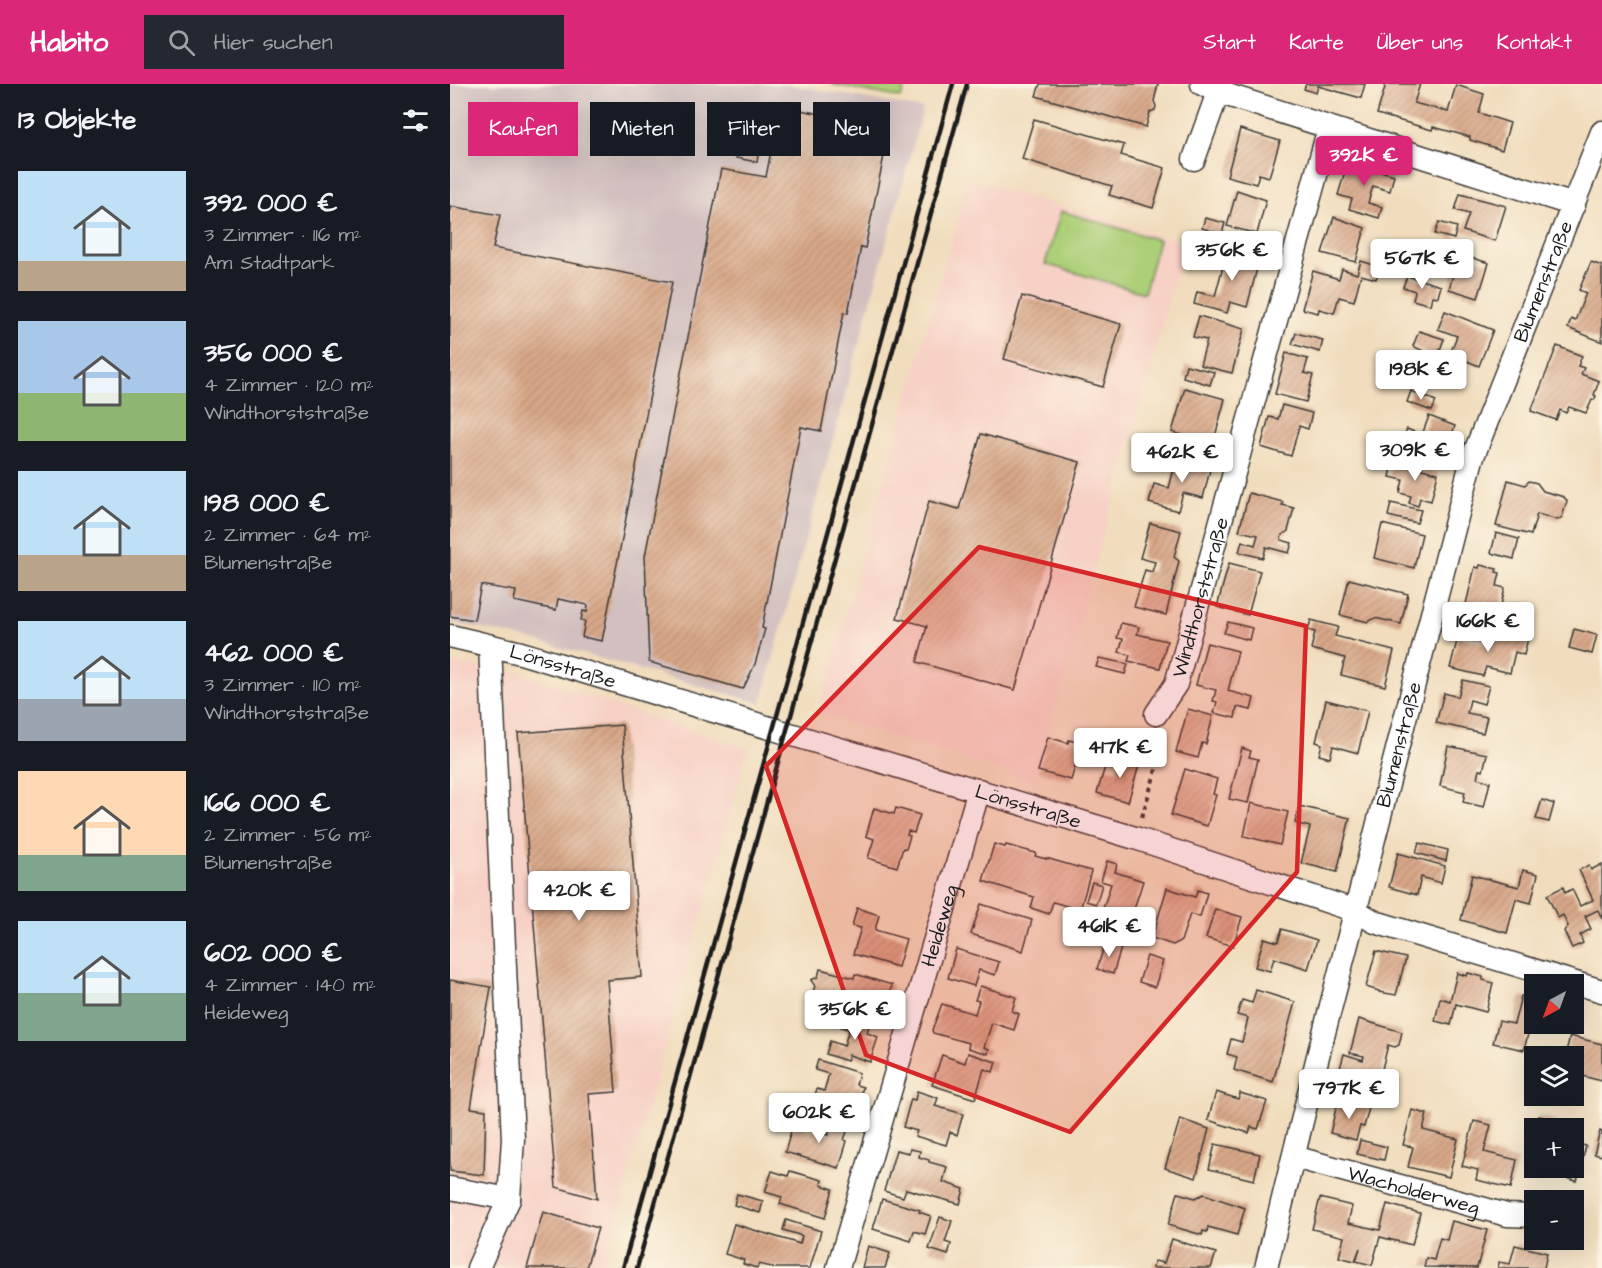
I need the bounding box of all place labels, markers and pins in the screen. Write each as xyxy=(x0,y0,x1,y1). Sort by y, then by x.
pin: 392K € xyxy=(1315,136,1413,187)
pin: 356K € xyxy=(1183,231,1281,282)
pin: 567K € xyxy=(1373,239,1471,290)
pin: 198K € xyxy=(1372,350,1470,401)
pin: 309K € xyxy=(1366,431,1464,482)
pin: 462K € xyxy=(1133,433,1231,484)
pin: 166K € xyxy=(1439,602,1537,653)
pin: 417K € xyxy=(1071,728,1169,779)
pin: 420K € xyxy=(530,871,628,922)
pin: 461K € xyxy=(1060,907,1158,958)
pin: 356K € xyxy=(806,990,904,1041)
pin: 797K € xyxy=(1300,1069,1398,1120)
pin: 602K € xyxy=(770,1093,868,1144)

